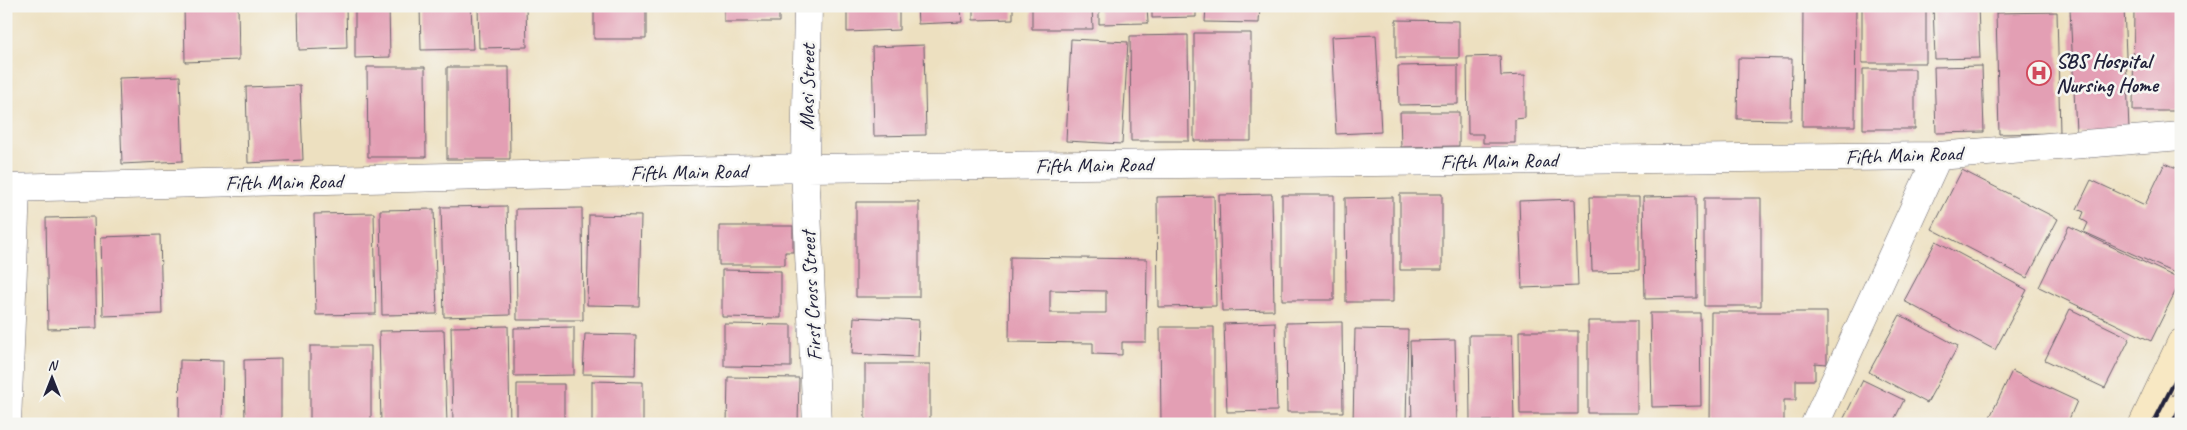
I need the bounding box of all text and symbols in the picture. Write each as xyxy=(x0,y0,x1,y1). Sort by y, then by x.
street label: Masi Street xyxy=(793,42,821,130)
place label: SBS Hospital Nursing Home xyxy=(2056,48,2160,98)
hospital icon: SBS Hospital Nursing Home xyxy=(2026,60,2052,86)
street label: Fifth Main Road xyxy=(1845,140,1966,170)
street label: Fifth Main Road xyxy=(1440,147,1560,175)
street label: Fifth Main Road xyxy=(1035,151,1155,179)
street label: Fifth Main Road xyxy=(630,158,750,186)
street label: Fifth Main Road xyxy=(225,168,345,196)
street label: First Cross Street xyxy=(794,227,827,362)
north arrow xyxy=(28,352,78,402)
text: N xyxy=(48,357,59,374)

